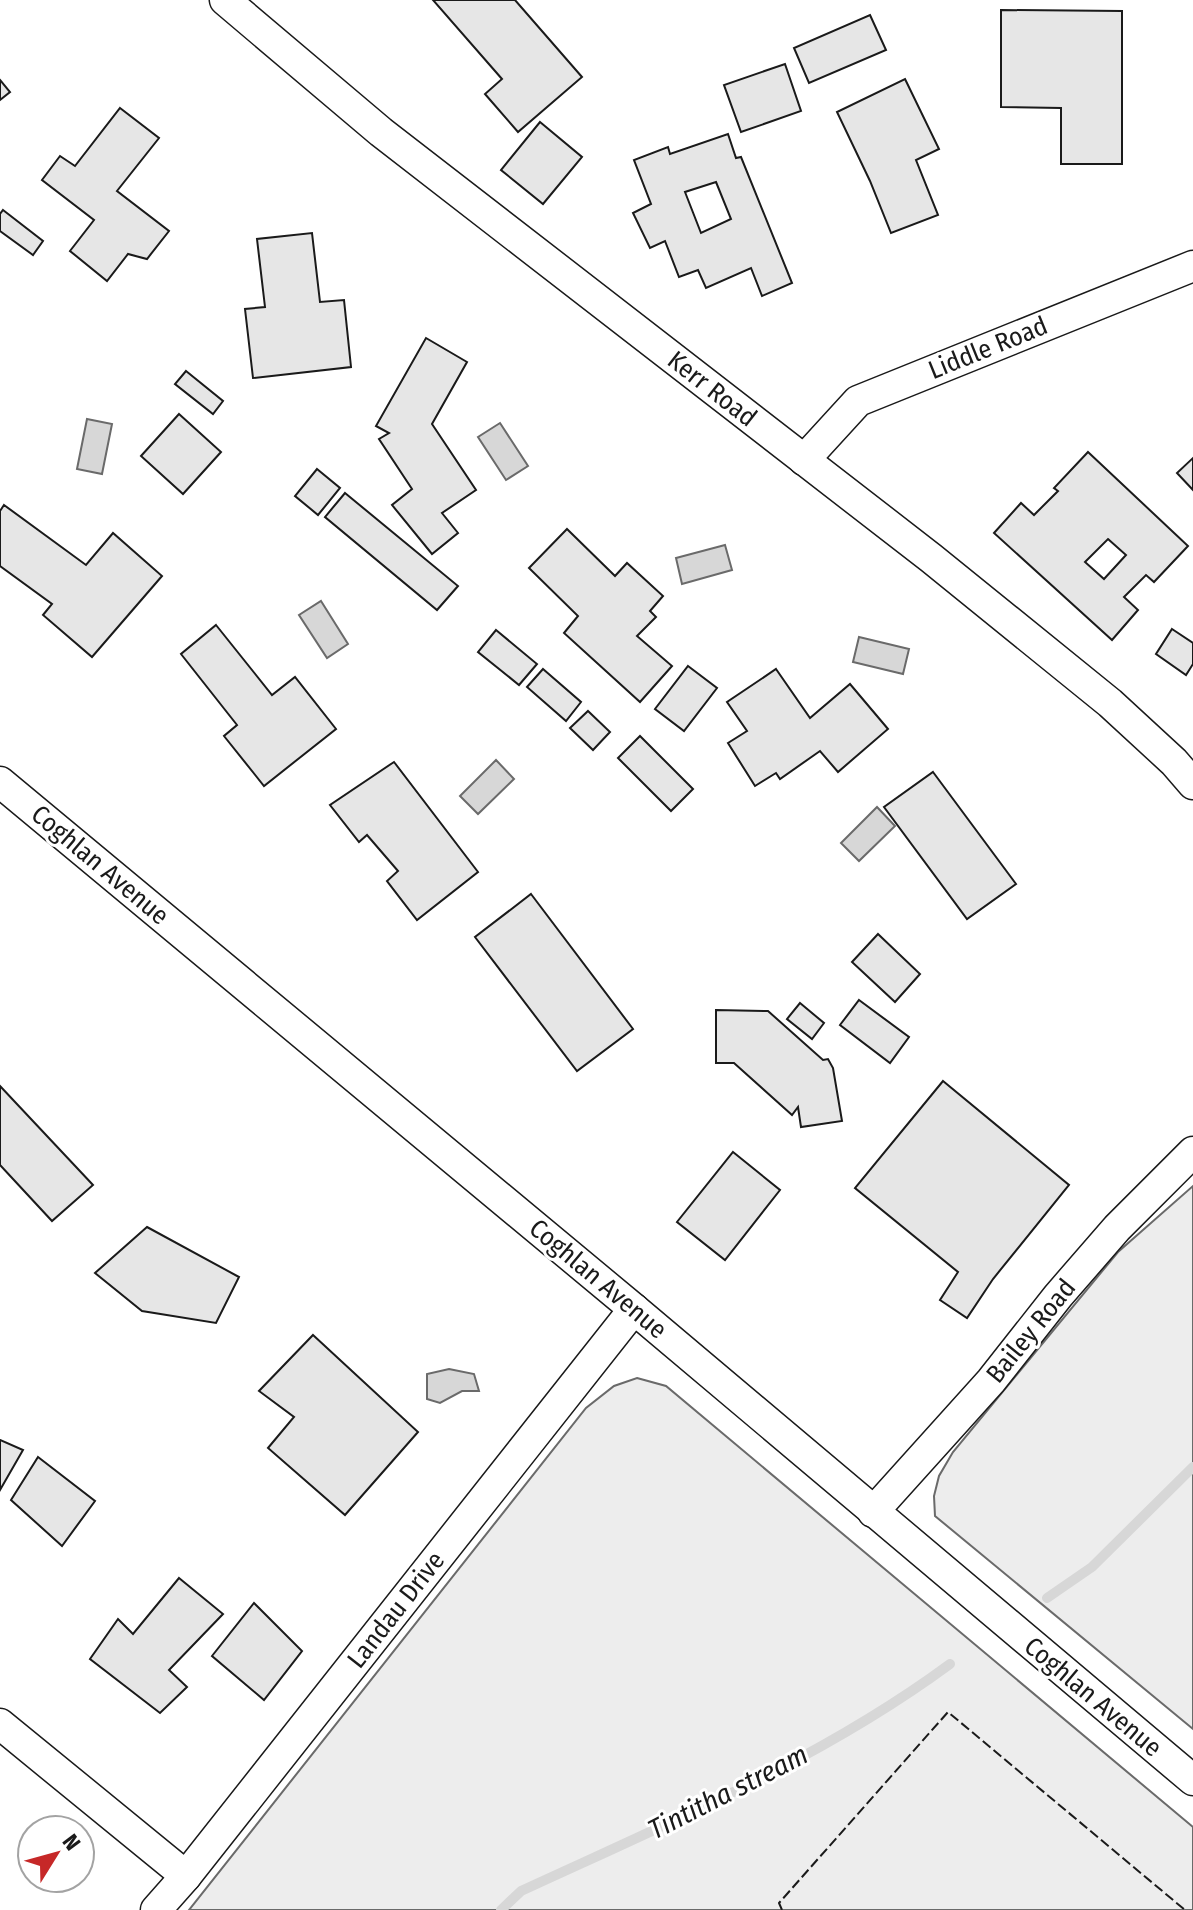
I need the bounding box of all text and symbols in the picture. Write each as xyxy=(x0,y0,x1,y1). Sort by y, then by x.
street label: Liddle Road xyxy=(924,310,1052,386)
street label: Kerr Road xyxy=(661,345,763,433)
street label: Coghlan Avenue xyxy=(25,799,175,931)
street label: Coghlan Avenue xyxy=(523,1213,673,1345)
street label: Bailey Road xyxy=(980,1273,1082,1389)
street label: Landau Drive xyxy=(341,1546,451,1674)
street label: Coghlan Avenue xyxy=(1018,1631,1168,1763)
water label: Tintitha stream xyxy=(643,1738,813,1846)
north arrow xyxy=(16,1814,96,1894)
text: N xyxy=(57,1829,86,1856)

